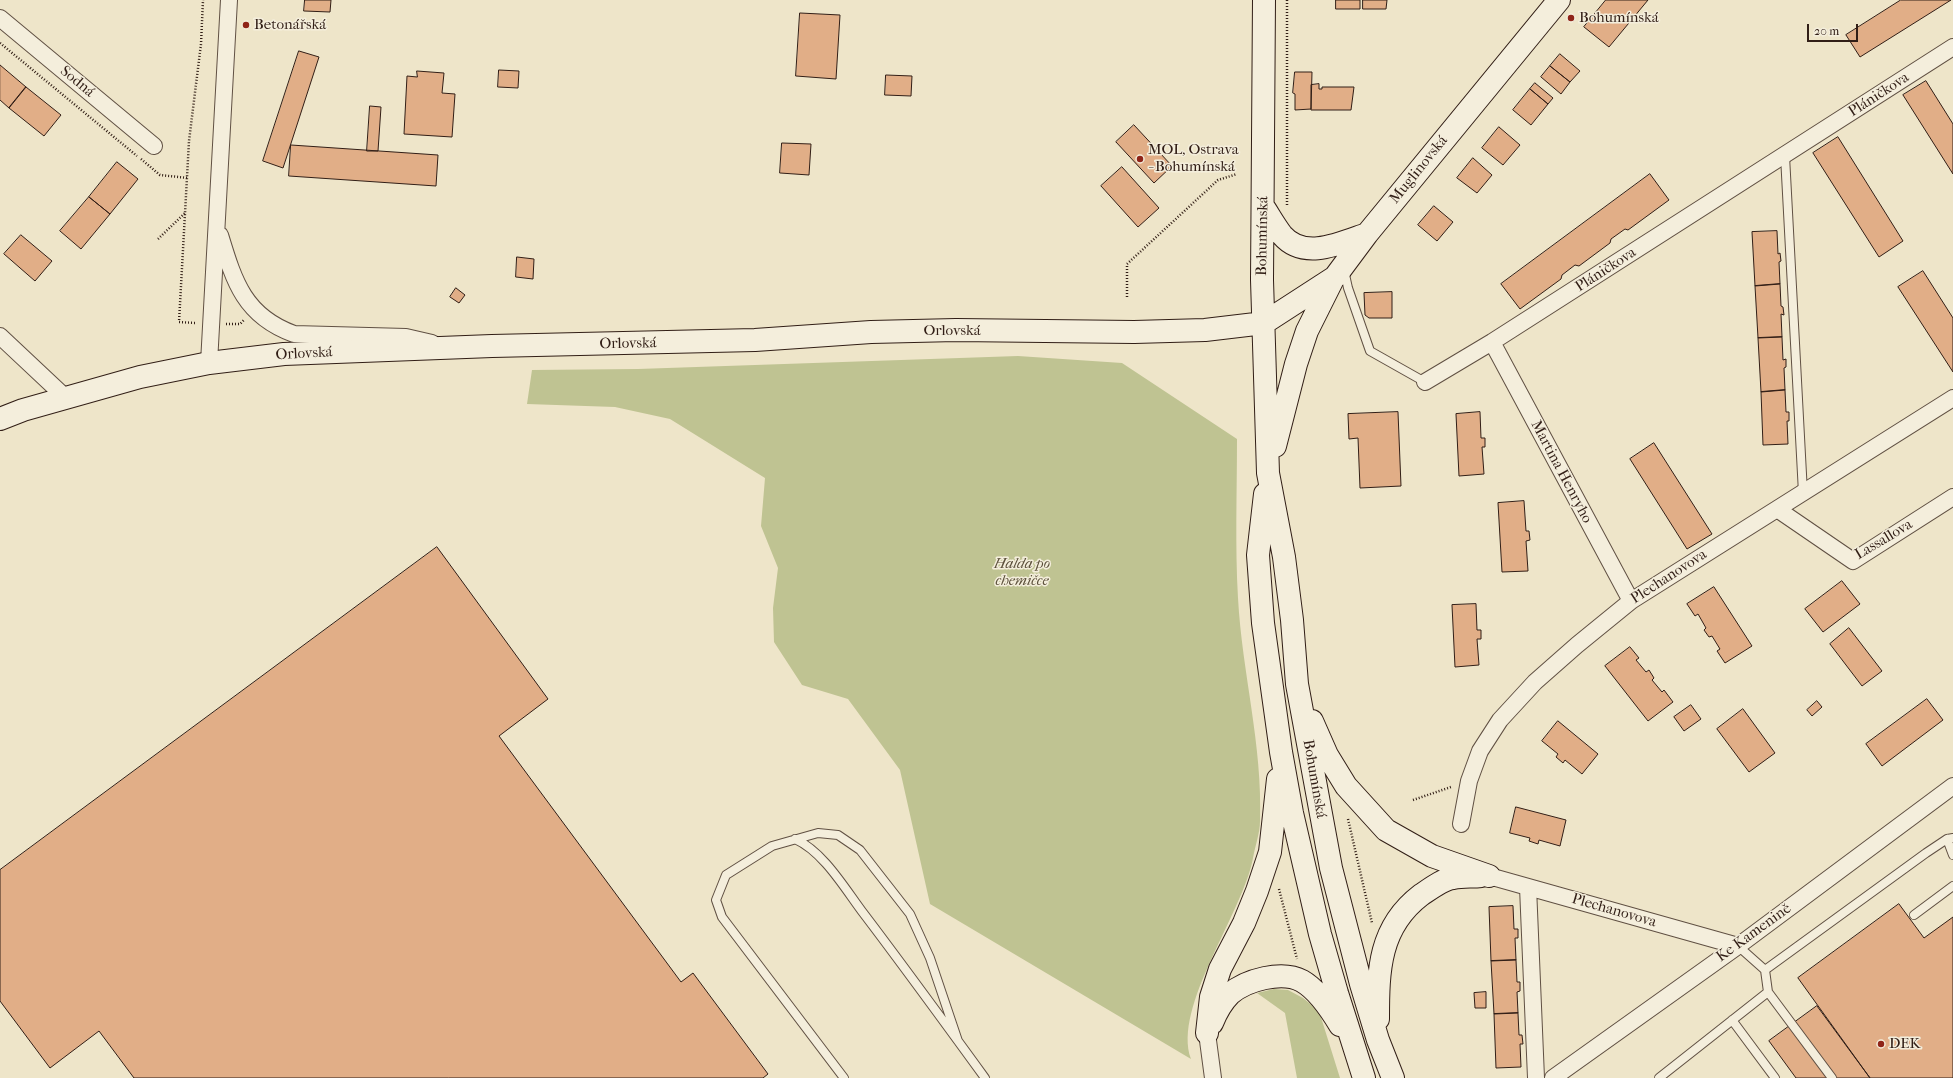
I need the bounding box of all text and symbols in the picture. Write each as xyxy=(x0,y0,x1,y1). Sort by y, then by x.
place label: Bohumínská xyxy=(1579,9,1659,27)
marker: Bohumínská xyxy=(1566,13,1576,23)
place label: Betonářská xyxy=(254,16,326,34)
scale bar xyxy=(1809,16,1860,42)
marker: Betonářská xyxy=(241,20,251,30)
text: 20 m xyxy=(1814,24,1839,38)
street label: Sodná xyxy=(56,63,98,101)
street label: Pláničkova xyxy=(1845,69,1913,121)
street label: Muglinovská xyxy=(1386,132,1452,208)
place label: MOL, Ostrava - Bohumínská xyxy=(1148,141,1239,176)
marker: MOL, Ostrava - Bohumínská xyxy=(1135,154,1145,164)
street label: Bohumínská xyxy=(1253,196,1273,276)
street label: Pláničkova xyxy=(1572,244,1640,296)
street label: Orlovská xyxy=(923,322,981,340)
street label: Orlovská xyxy=(599,335,657,353)
street label: Orlovská xyxy=(275,344,333,364)
street label: Martina Henryho xyxy=(1526,418,1596,526)
street label: Lassallova xyxy=(1852,516,1916,564)
street label: Plechanovova xyxy=(1628,546,1710,608)
park label: Halda po chemičce xyxy=(994,555,1050,590)
street label: Bohumínská xyxy=(1298,738,1330,820)
street label: Plechanovova xyxy=(1570,890,1658,932)
street label: Ke Kamenině xyxy=(1713,900,1795,966)
place label: DEK xyxy=(1889,1035,1920,1053)
marker: DEK xyxy=(1876,1039,1886,1049)

